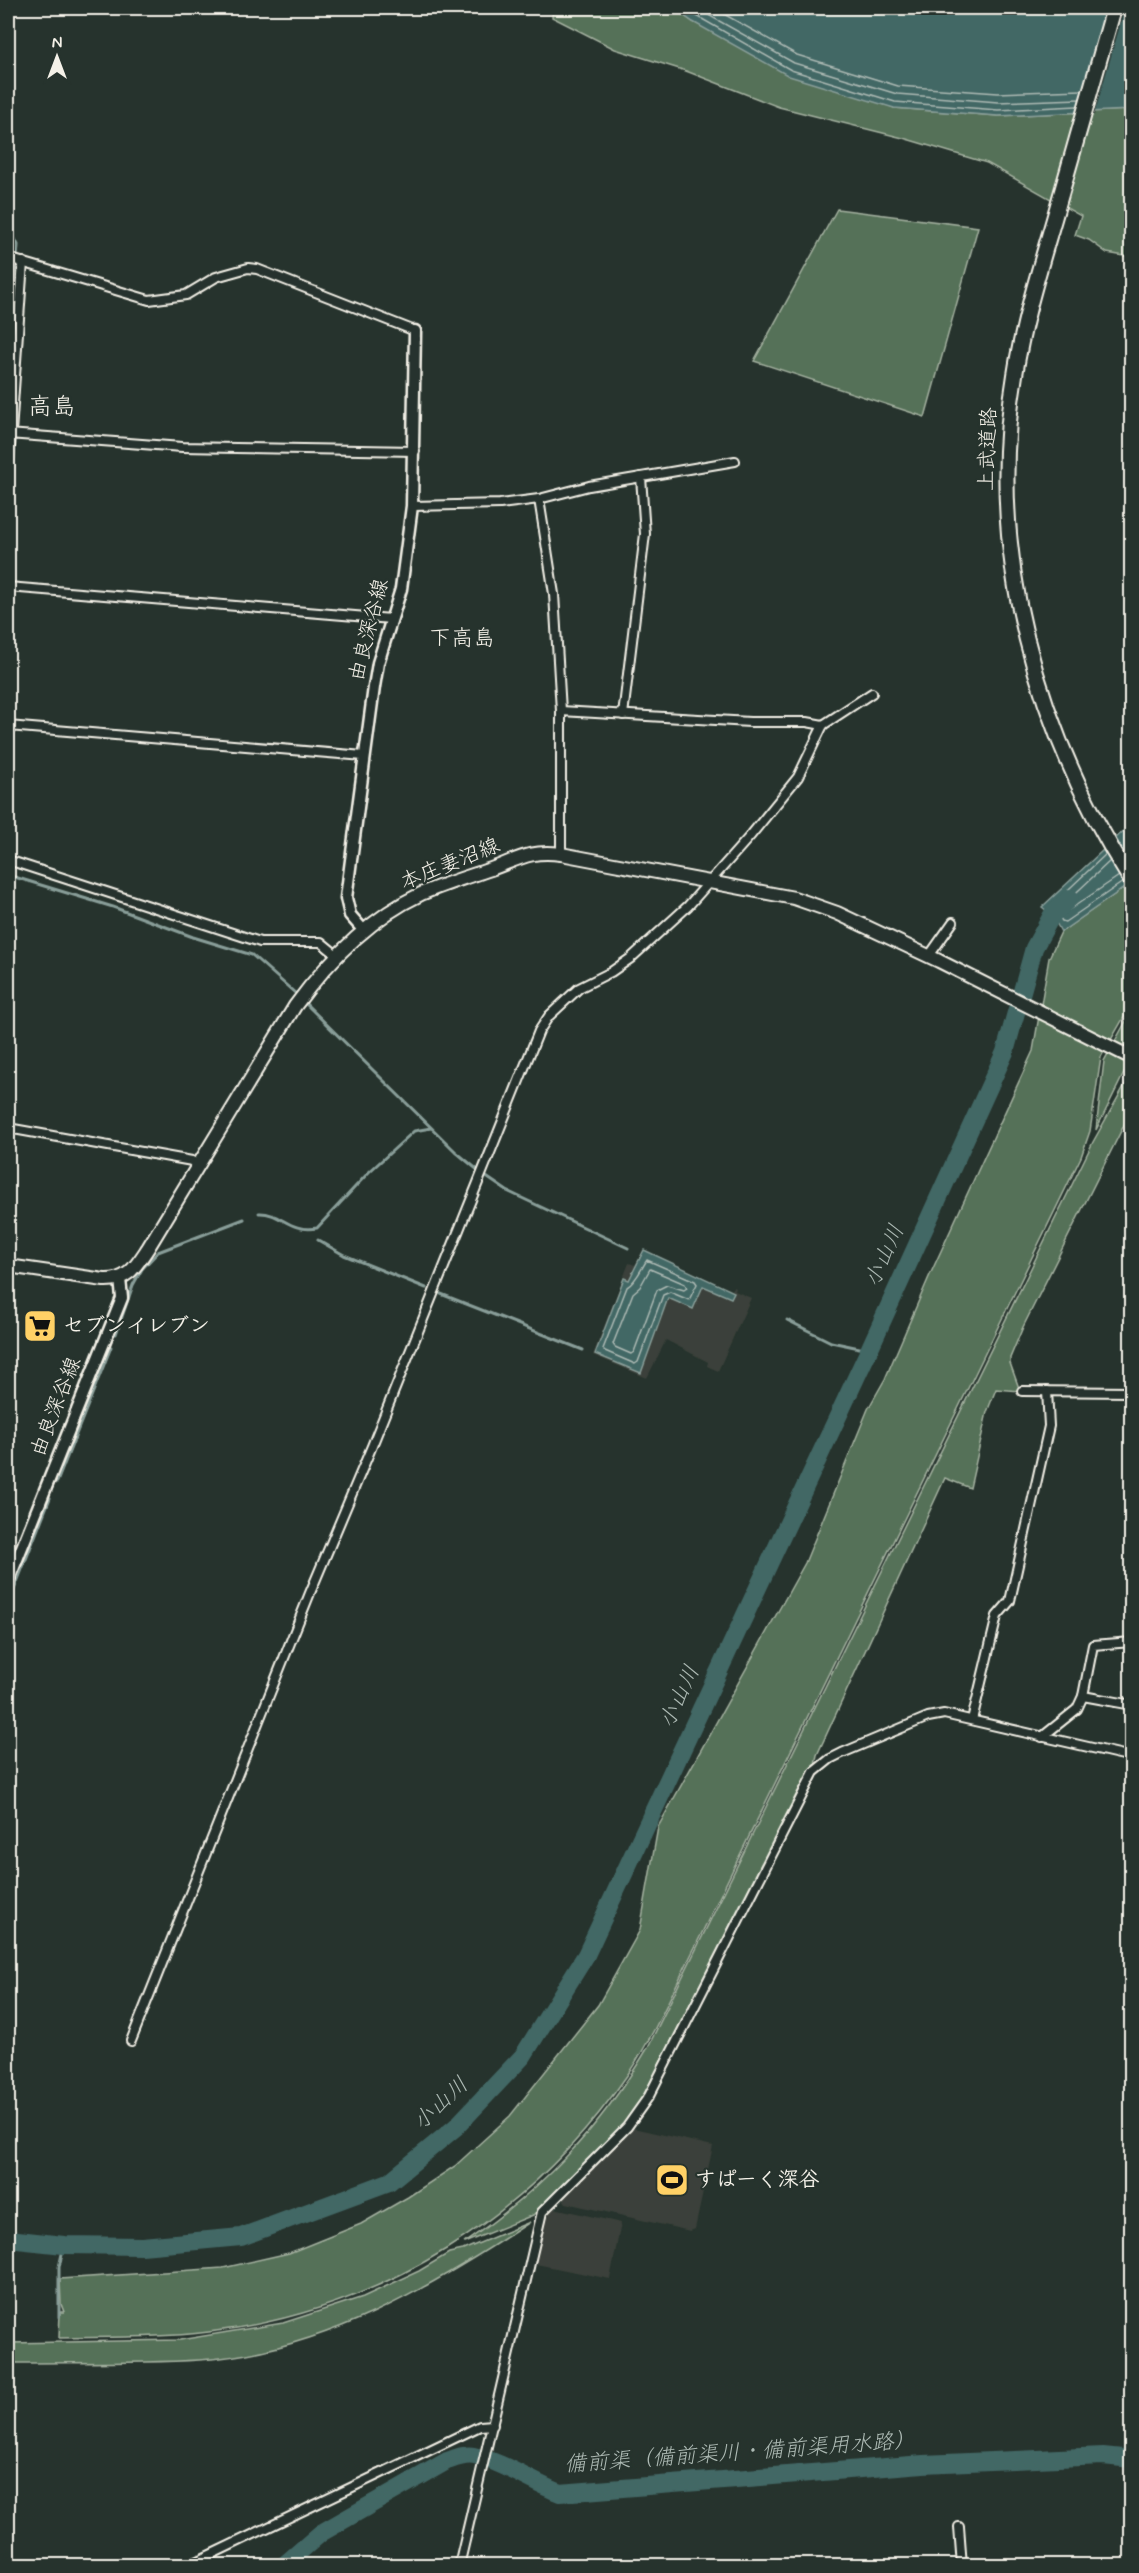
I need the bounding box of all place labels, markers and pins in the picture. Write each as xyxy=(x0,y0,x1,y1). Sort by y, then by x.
supermarket icon: セブンイレブン xyxy=(22,1308,58,1344)
place label: セブンイレブン xyxy=(63,1312,210,1340)
sports icon: すぱーく深谷 xyxy=(654,2162,690,2198)
place label: すぱーく深谷 xyxy=(695,2166,820,2194)

